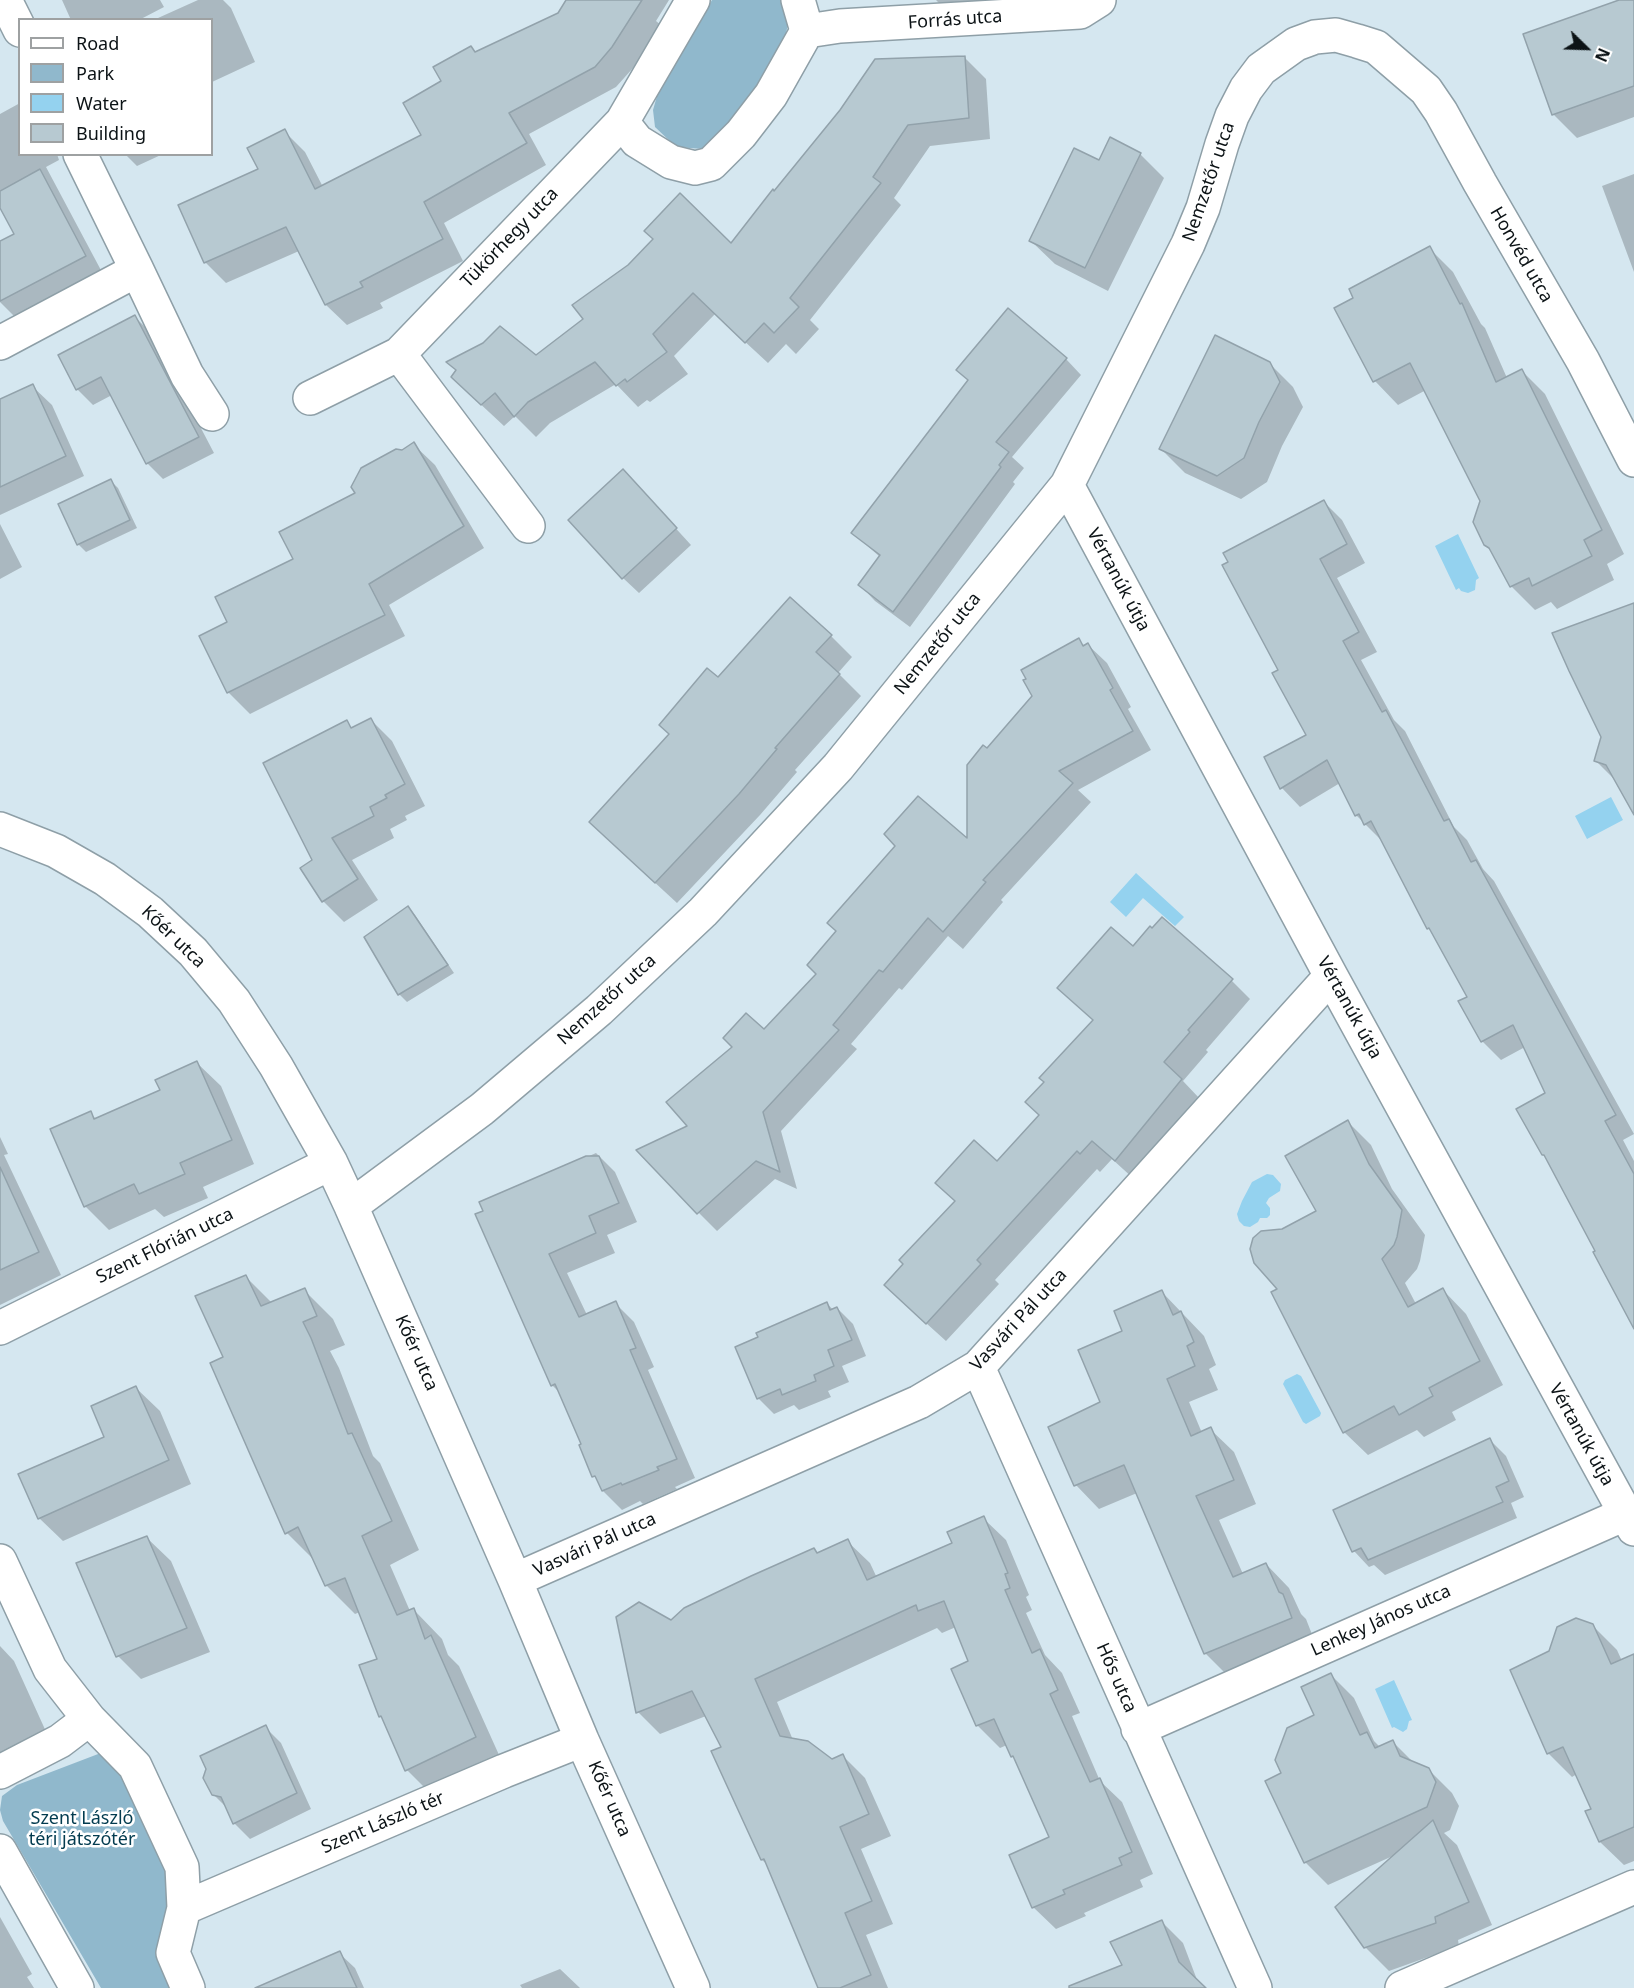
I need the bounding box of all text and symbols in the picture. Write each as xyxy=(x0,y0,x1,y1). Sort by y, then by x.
street label: Forrás utca xyxy=(907,6,1003,34)
legend xyxy=(18,18,213,156)
north arrow xyxy=(1556,18,1616,78)
text: Road xyxy=(76,31,119,55)
text: N xyxy=(1590,45,1615,65)
text: Park xyxy=(76,61,114,85)
text: Water xyxy=(76,91,127,115)
street label: Nemzetőr utca xyxy=(1178,119,1240,245)
text: Building xyxy=(76,121,146,145)
street label: Tükörhegy utca xyxy=(457,183,563,293)
street label: Honvéd utca xyxy=(1485,203,1557,307)
street label: Vértanúk útja xyxy=(1082,525,1154,635)
street label: Nemzetőr utca xyxy=(890,589,986,699)
street label: Kőér utca xyxy=(136,901,210,973)
street label: Nemzetőr utca xyxy=(553,950,661,1050)
street label: Vértanúk útja xyxy=(1312,953,1386,1063)
street label: Szent Flórián utca xyxy=(93,1203,237,1289)
street label: Vasvári Pál utca xyxy=(966,1264,1072,1376)
street label: Kőér utca xyxy=(390,1312,442,1394)
street label: Vértanúk útja xyxy=(1544,1380,1618,1490)
street label: Vasvári Pál utca xyxy=(530,1508,660,1582)
street label: Lenkey János utca xyxy=(1308,1580,1454,1662)
street label: Hős utca xyxy=(1091,1640,1141,1716)
street label: Kőér utca xyxy=(583,1758,635,1840)
street label: Szent László tér xyxy=(318,1787,448,1859)
park label: Szent László téri játszótér xyxy=(29,1808,135,1850)

